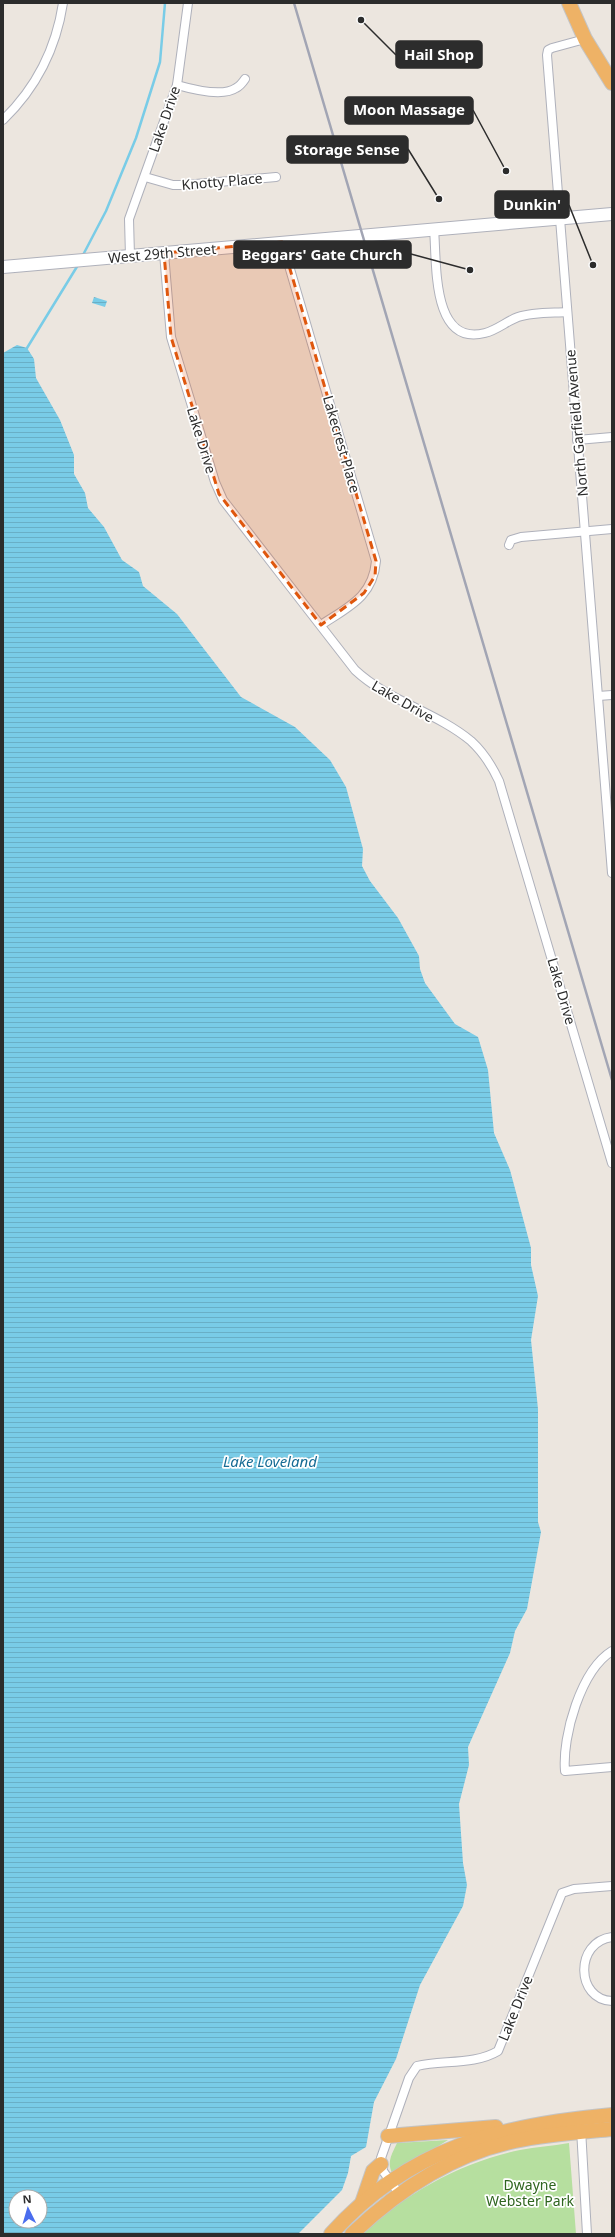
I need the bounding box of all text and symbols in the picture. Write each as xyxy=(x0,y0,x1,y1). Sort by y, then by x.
callout: Hail Shop xyxy=(396,41,482,68)
text: Hail Shop xyxy=(404,44,474,64)
street label: Lake Drive xyxy=(144,83,184,155)
callout: Moon Massage xyxy=(345,97,473,124)
text: Moon Massage xyxy=(353,99,465,119)
callout: Storage Sense xyxy=(287,136,408,163)
text: Storage Sense xyxy=(294,139,400,159)
street label: Knotty Place xyxy=(181,168,263,194)
callout: Dunkin' xyxy=(495,191,569,218)
text: Dunkin' xyxy=(503,194,561,214)
street label: West 29th Street xyxy=(107,239,217,267)
callout: Beggars' Gate Church xyxy=(234,241,411,268)
text: Beggars' Gate Church xyxy=(241,244,403,264)
street label: North Garfield Avenue xyxy=(560,349,592,497)
street label: Lakecrest Place xyxy=(319,393,365,495)
street label: Lake Drive xyxy=(183,404,221,476)
street label: Lake Drive xyxy=(368,676,438,726)
street label: Lake Drive xyxy=(543,955,581,1027)
water label: Lake Loveland xyxy=(223,1451,317,1471)
street label: Lake Drive xyxy=(493,1972,537,2043)
park label: Dwayne Webster Park xyxy=(486,2175,574,2210)
north arrow xyxy=(8,2189,48,2229)
text: N xyxy=(22,2191,32,2206)

